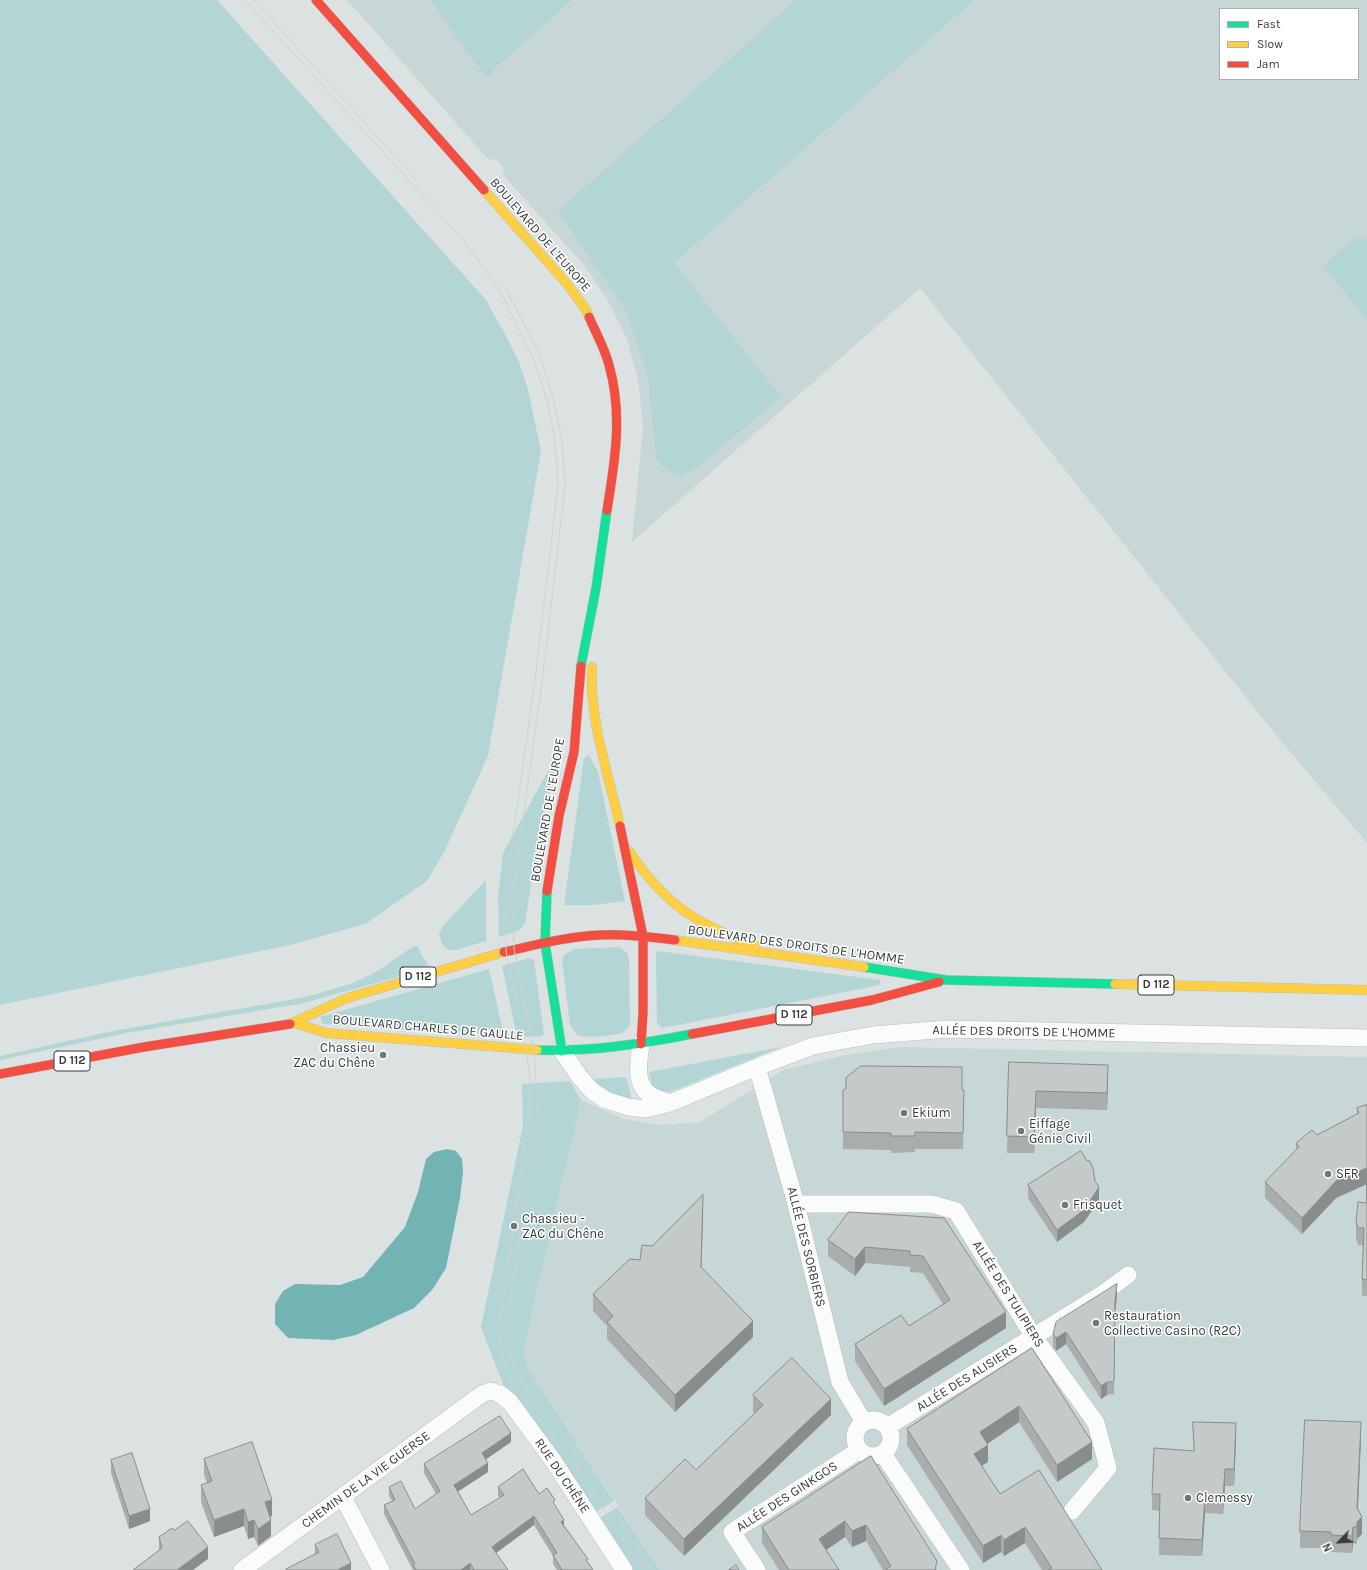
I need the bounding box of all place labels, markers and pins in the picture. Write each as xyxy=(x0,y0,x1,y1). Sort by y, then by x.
place label: Chassieu ZAC du Chêne xyxy=(293,1040,375,1071)
marker: Chassieu ZAC du Chêne xyxy=(378,1050,388,1060)
place label: Ekium xyxy=(912,1105,951,1121)
marker: Ekium xyxy=(899,1108,909,1118)
place label: Eiffage Génie Civil xyxy=(1029,1116,1091,1147)
marker: Eiffage Génie Civil xyxy=(1016,1126,1026,1136)
place label: SFR xyxy=(1336,1166,1359,1182)
marker: SFR xyxy=(1323,1169,1333,1179)
place label: Frisquet xyxy=(1073,1197,1122,1213)
marker: Frisquet xyxy=(1060,1200,1070,1210)
place label: Chassieu - ZAC du Chêne xyxy=(522,1211,604,1242)
marker: Chassieu - ZAC du Chêne xyxy=(509,1221,519,1231)
place label: Restauration Collective Casino (R2C) xyxy=(1104,1308,1241,1339)
marker: Restauration Collective Casino (R2C) xyxy=(1091,1318,1101,1328)
place label: Clemessy xyxy=(1196,1490,1253,1506)
marker: Clemessy xyxy=(1183,1493,1193,1503)

